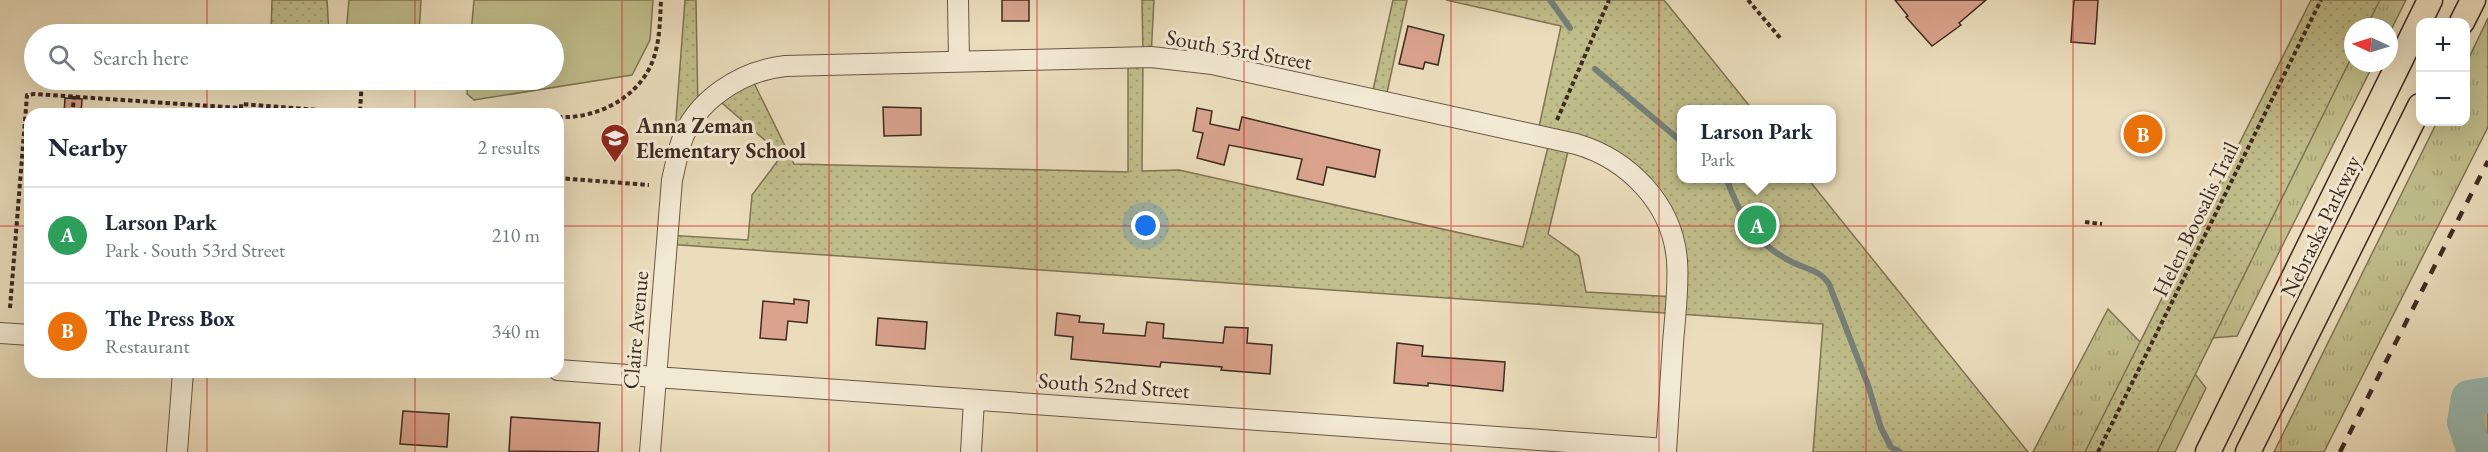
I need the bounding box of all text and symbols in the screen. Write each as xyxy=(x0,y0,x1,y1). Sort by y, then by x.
north arrow xyxy=(2344,18,2398,72)
map controls xyxy=(2416,18,2470,126)
button: + xyxy=(2416,18,2470,72)
street label: South 53rd Street xyxy=(1164,22,1314,77)
search box xyxy=(24,24,564,90)
icon: search xyxy=(45,41,78,74)
text: Search here xyxy=(93,43,188,72)
button: − xyxy=(2416,72,2470,126)
popup xyxy=(1677,105,1836,183)
place label: Anna Zeman Elementary School xyxy=(635,111,806,165)
pin: B xyxy=(2124,112,2162,156)
text: Larson Park xyxy=(1701,117,1812,146)
school or university icon: Anna Zeman Elementary School xyxy=(599,122,631,164)
text: Nearby xyxy=(48,130,128,164)
text: 2 results xyxy=(477,134,540,160)
street label: Helen Boosalis Trail xyxy=(2146,137,2245,301)
text: Park xyxy=(1701,146,1735,172)
street label: Nebraska Parkway xyxy=(2274,150,2367,302)
pin: A xyxy=(1738,202,1776,248)
text: Larson Park xyxy=(105,208,217,237)
your location xyxy=(1131,211,1160,240)
text: A xyxy=(60,222,75,248)
text: 210 m xyxy=(492,222,540,248)
text: Park · South 53rd Street xyxy=(105,237,285,263)
street label: Claire Avenue xyxy=(616,269,655,390)
text: The Press Box xyxy=(105,304,235,333)
text: B xyxy=(61,318,74,344)
text: 340 m xyxy=(492,318,540,344)
text: Restaurant xyxy=(105,333,190,359)
street label: South 52nd Street xyxy=(1037,366,1191,405)

